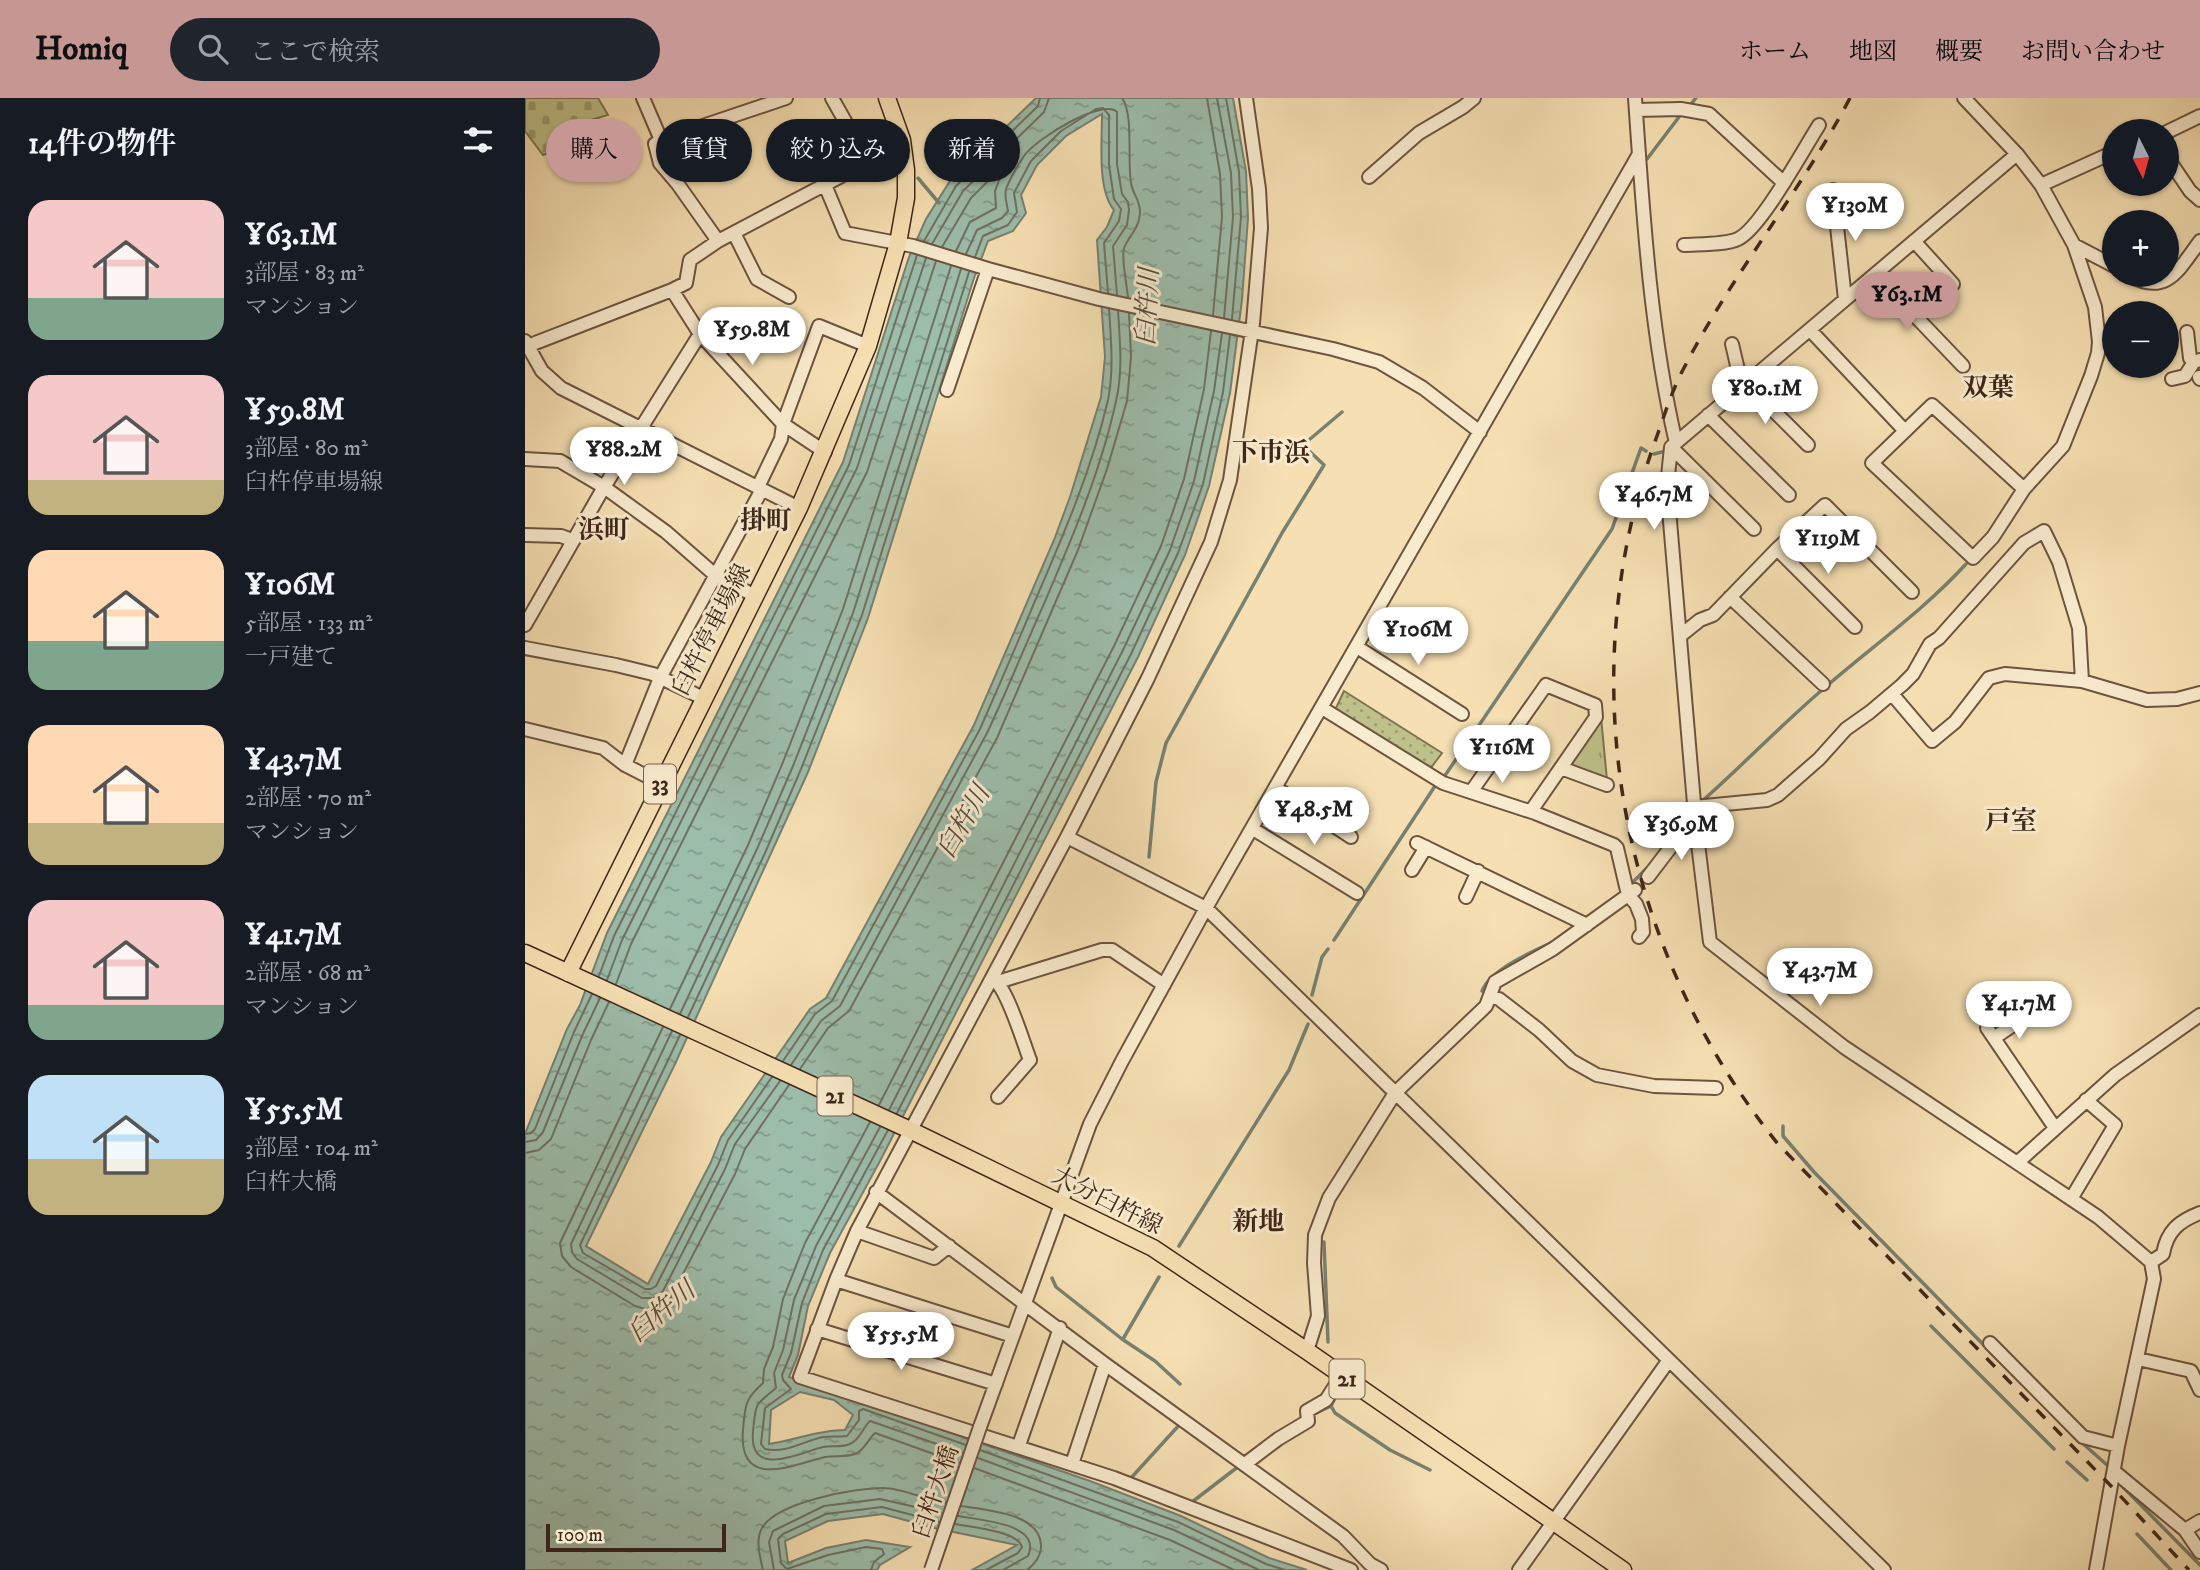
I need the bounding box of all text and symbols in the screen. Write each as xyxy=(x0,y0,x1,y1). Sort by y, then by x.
search box xyxy=(170,18,660,81)
text: Homiq xyxy=(35,29,128,70)
icon: search xyxy=(194,30,232,68)
text: ここで検索 xyxy=(250,36,380,69)
text: ホーム xyxy=(1739,37,1811,67)
text: 地図 xyxy=(1849,37,1897,67)
text: 概要 xyxy=(1935,37,1983,67)
text: お問い合わせ xyxy=(2021,37,2165,67)
chip: 購入 xyxy=(546,119,642,182)
chip: 賃貸 xyxy=(656,119,752,182)
chip: 絞り込み xyxy=(766,119,910,182)
chip: 新着 xyxy=(924,119,1020,182)
north arrow xyxy=(2102,119,2179,196)
map controls xyxy=(2102,119,2179,378)
icon: filters xyxy=(459,121,497,159)
text: 14件の物件 xyxy=(28,126,176,163)
pin: ¥130M xyxy=(1806,184,1904,243)
text: ¥130M xyxy=(1822,191,1888,220)
button: + xyxy=(2102,210,2179,287)
text: ¥63.1M xyxy=(245,217,337,254)
icon: home xyxy=(84,228,168,312)
text: 3部屋 · 83 m² xyxy=(245,259,364,288)
water label: 臼杵川 xyxy=(1129,264,1167,347)
pin: ¥63.1M xyxy=(1850,272,1964,332)
text: ¥63.1M xyxy=(1872,280,1942,309)
text: マンション xyxy=(245,293,359,322)
button: − xyxy=(2102,301,2179,378)
pin: ¥59.8M xyxy=(695,308,809,367)
text: ¥59.8M xyxy=(714,315,790,344)
pin: ¥80.1M xyxy=(1708,366,1822,426)
district label: 双葉 xyxy=(1962,372,2014,405)
text: ¥80.1M xyxy=(1728,374,1802,403)
text: ¥59.8M xyxy=(245,392,345,429)
icon: home xyxy=(84,403,168,487)
pin: ¥88.2M xyxy=(567,428,681,487)
text: 3部屋 · 80 m² xyxy=(245,434,368,463)
text: ¥88.2M xyxy=(586,435,662,464)
district label: 下市浜 xyxy=(1232,437,1310,470)
text: 臼杵停車場線 xyxy=(245,468,383,497)
pin: ¥46.7M xyxy=(1597,472,1711,532)
text: ¥46.7M xyxy=(1615,480,1693,509)
district label: 掛町 xyxy=(740,505,792,538)
district label: 浜町 xyxy=(578,514,630,547)
pin: ¥119M xyxy=(1779,517,1877,576)
text: ¥119M xyxy=(1796,524,1860,553)
street label: 臼杵停車場線 xyxy=(666,559,758,701)
text: ¥106M xyxy=(245,567,335,604)
icon: home xyxy=(84,578,168,662)
pin: ¥106M xyxy=(1369,608,1467,667)
text: 5部屋 · 133 m² xyxy=(245,609,372,638)
text: ¥106M xyxy=(1383,615,1453,644)
text: 一戸建て xyxy=(245,643,337,672)
pin: ¥116M xyxy=(1453,726,1551,785)
text: ¥116M xyxy=(1469,733,1535,762)
text: ¥43.7M xyxy=(245,742,342,779)
icon: home xyxy=(84,753,168,837)
road number: 33 xyxy=(644,764,676,804)
water label: 臼杵川 xyxy=(930,777,999,864)
text: 2部屋 · 70 m² xyxy=(245,784,371,813)
pin: ¥48.5M xyxy=(1257,788,1371,847)
text: ¥48.5M xyxy=(1275,795,1353,824)
pin: ¥36.9M xyxy=(1624,802,1738,862)
district label: 戸室 xyxy=(1985,805,2037,838)
text: ¥36.9M xyxy=(1644,810,1718,839)
text: マンション xyxy=(245,818,359,847)
text: ¥41.7M xyxy=(245,917,342,954)
icon: home xyxy=(84,928,168,1012)
pin: ¥43.7M xyxy=(1763,948,1877,1008)
text: ¥43.7M xyxy=(1783,956,1857,985)
text: 2部屋 · 68 m² xyxy=(245,959,370,988)
pin: ¥41.7M xyxy=(1962,982,2076,1041)
text: ¥41.7M xyxy=(1982,989,2056,1018)
text: マンション xyxy=(245,993,359,1022)
road number: 21 xyxy=(817,1077,853,1116)
text: ¥55.5M xyxy=(245,1092,343,1129)
icon: home xyxy=(84,1103,168,1187)
text: 3部屋 · 104 m² xyxy=(245,1134,378,1163)
street label: 大分臼杵線 xyxy=(1047,1160,1167,1242)
text: 臼杵大橋 xyxy=(245,1168,337,1197)
district label: 新地 xyxy=(1232,1206,1284,1239)
water label: 臼杵川 xyxy=(622,1272,705,1350)
pin: ¥55.5M xyxy=(844,1312,958,1372)
text: ¥55.5M xyxy=(863,1320,939,1349)
road number: 21 xyxy=(1329,1360,1365,1398)
street label: 臼杵大橋 xyxy=(906,1442,966,1542)
scale bar xyxy=(546,1521,726,1553)
text: 100 m xyxy=(557,1524,603,1547)

